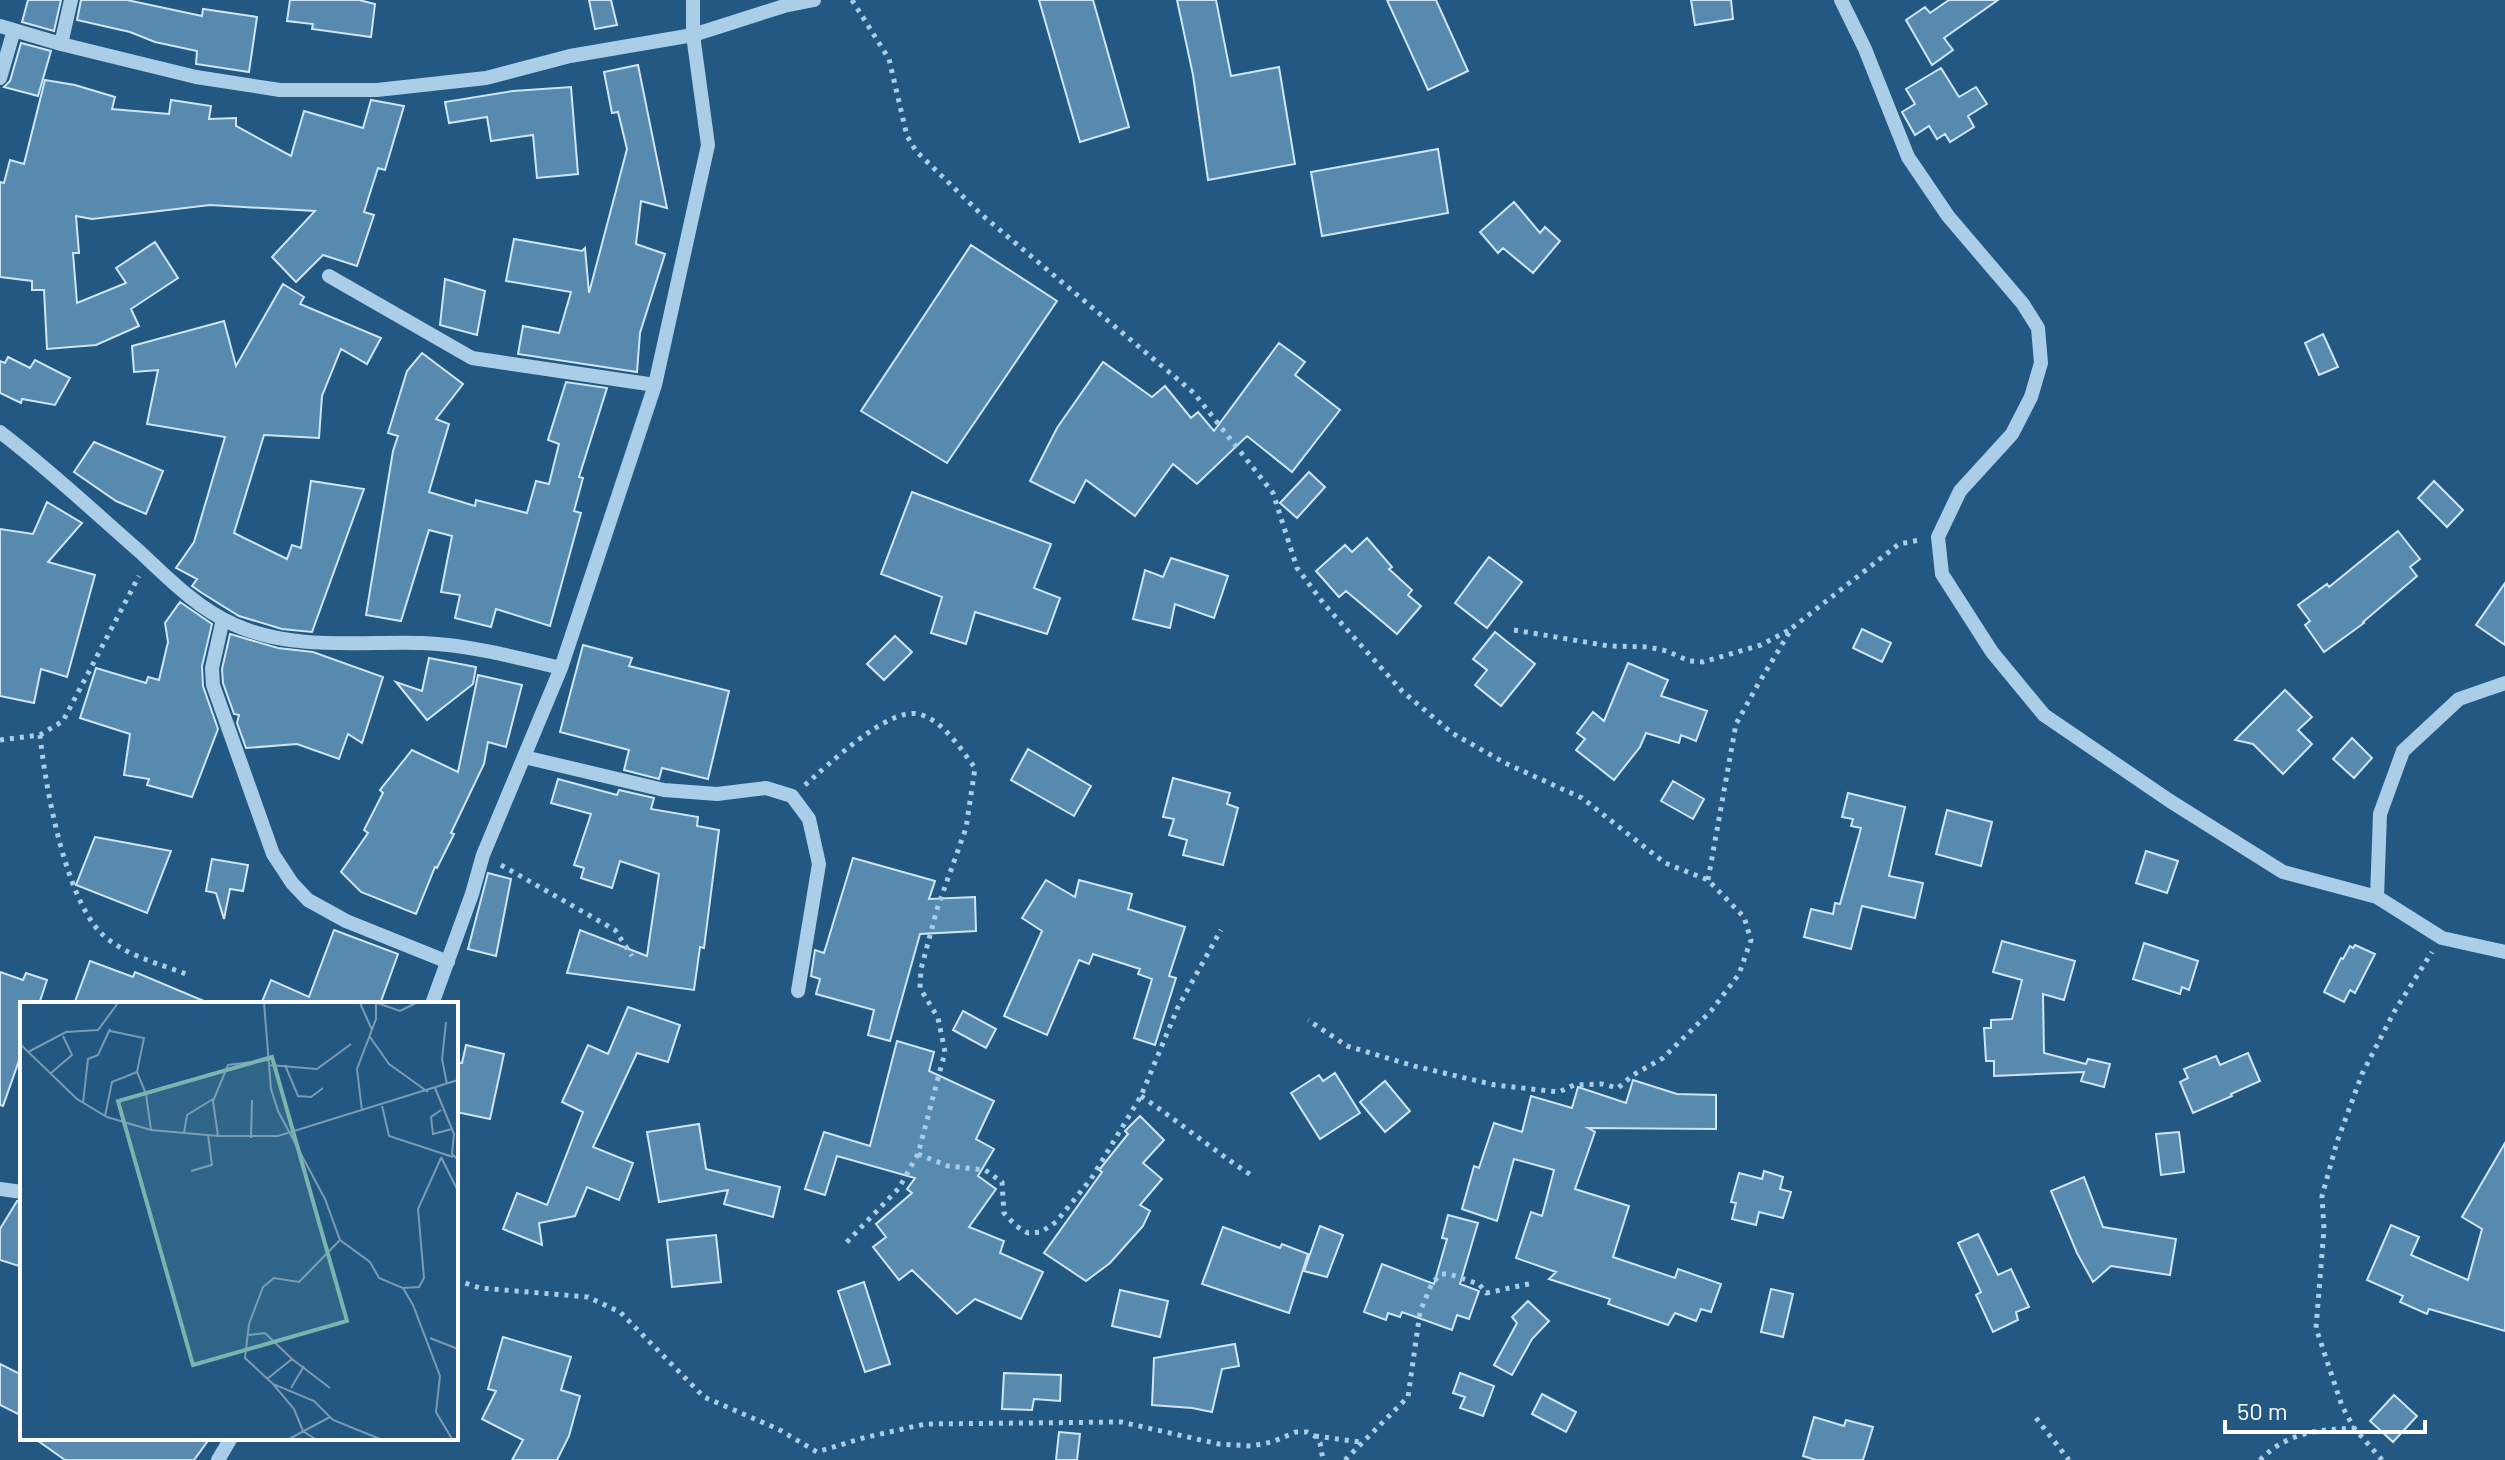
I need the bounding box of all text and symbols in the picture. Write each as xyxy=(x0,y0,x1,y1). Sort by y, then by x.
inset map xyxy=(20,1002,458,1440)
scale bar xyxy=(2225,1384,2425,1434)
text: 50 m xyxy=(2237,1396,2288,1425)

